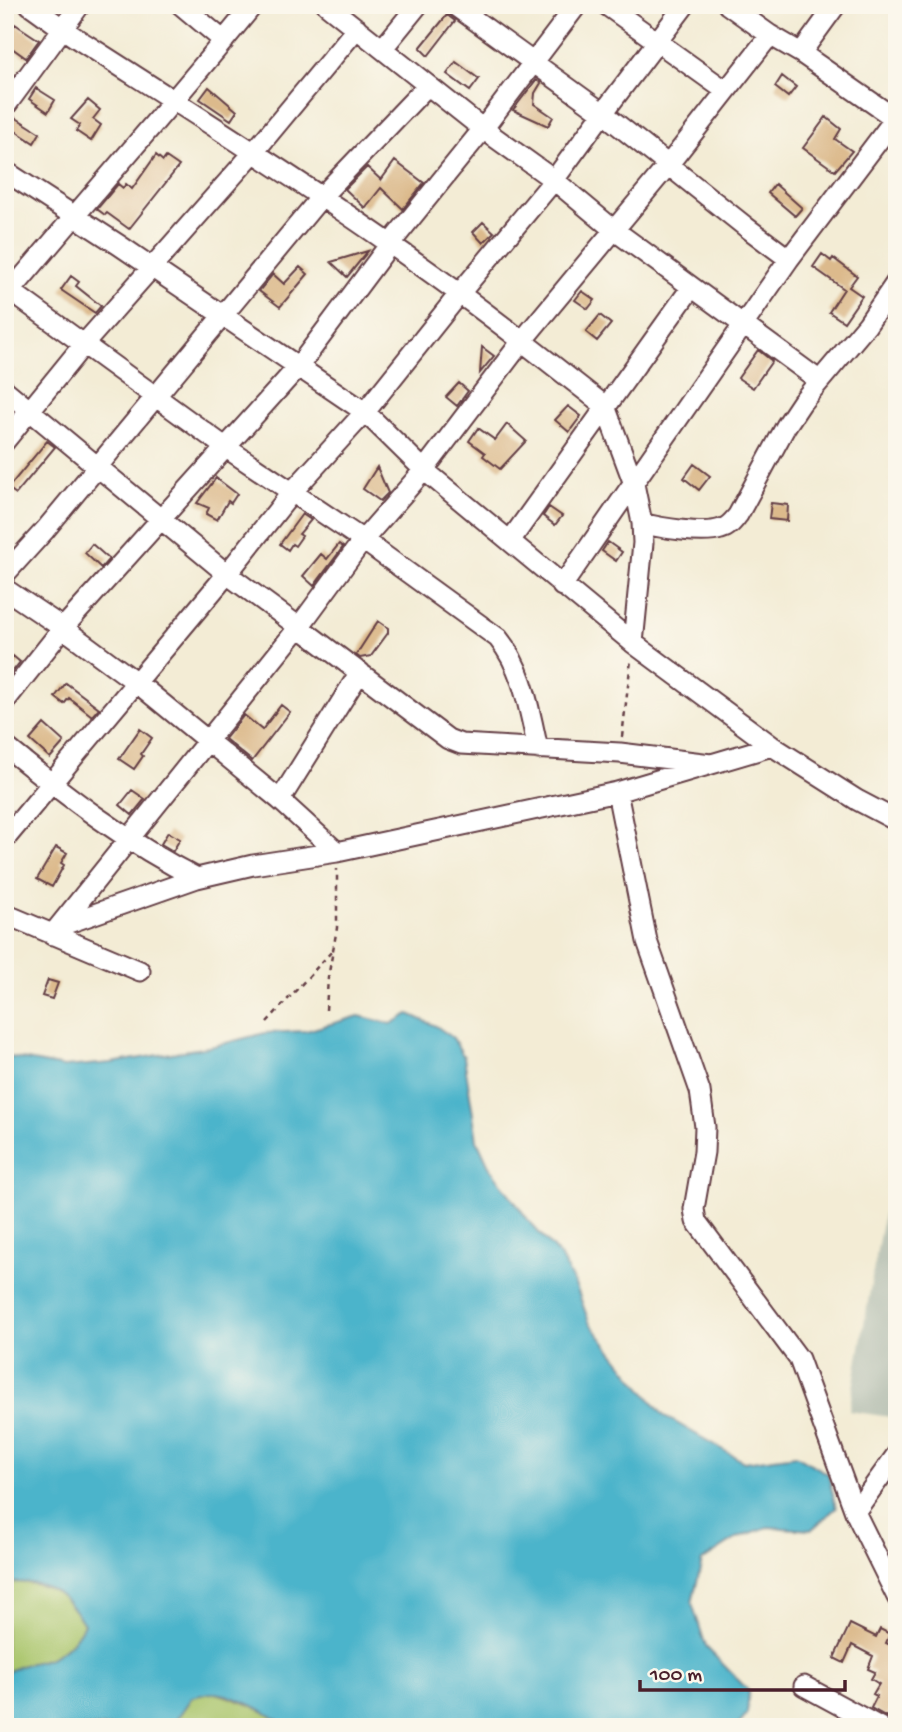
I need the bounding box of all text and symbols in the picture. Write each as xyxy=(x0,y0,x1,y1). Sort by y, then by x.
scale bar xyxy=(640,1648,844,1692)
text: 100 m xyxy=(649,1664,702,1689)

